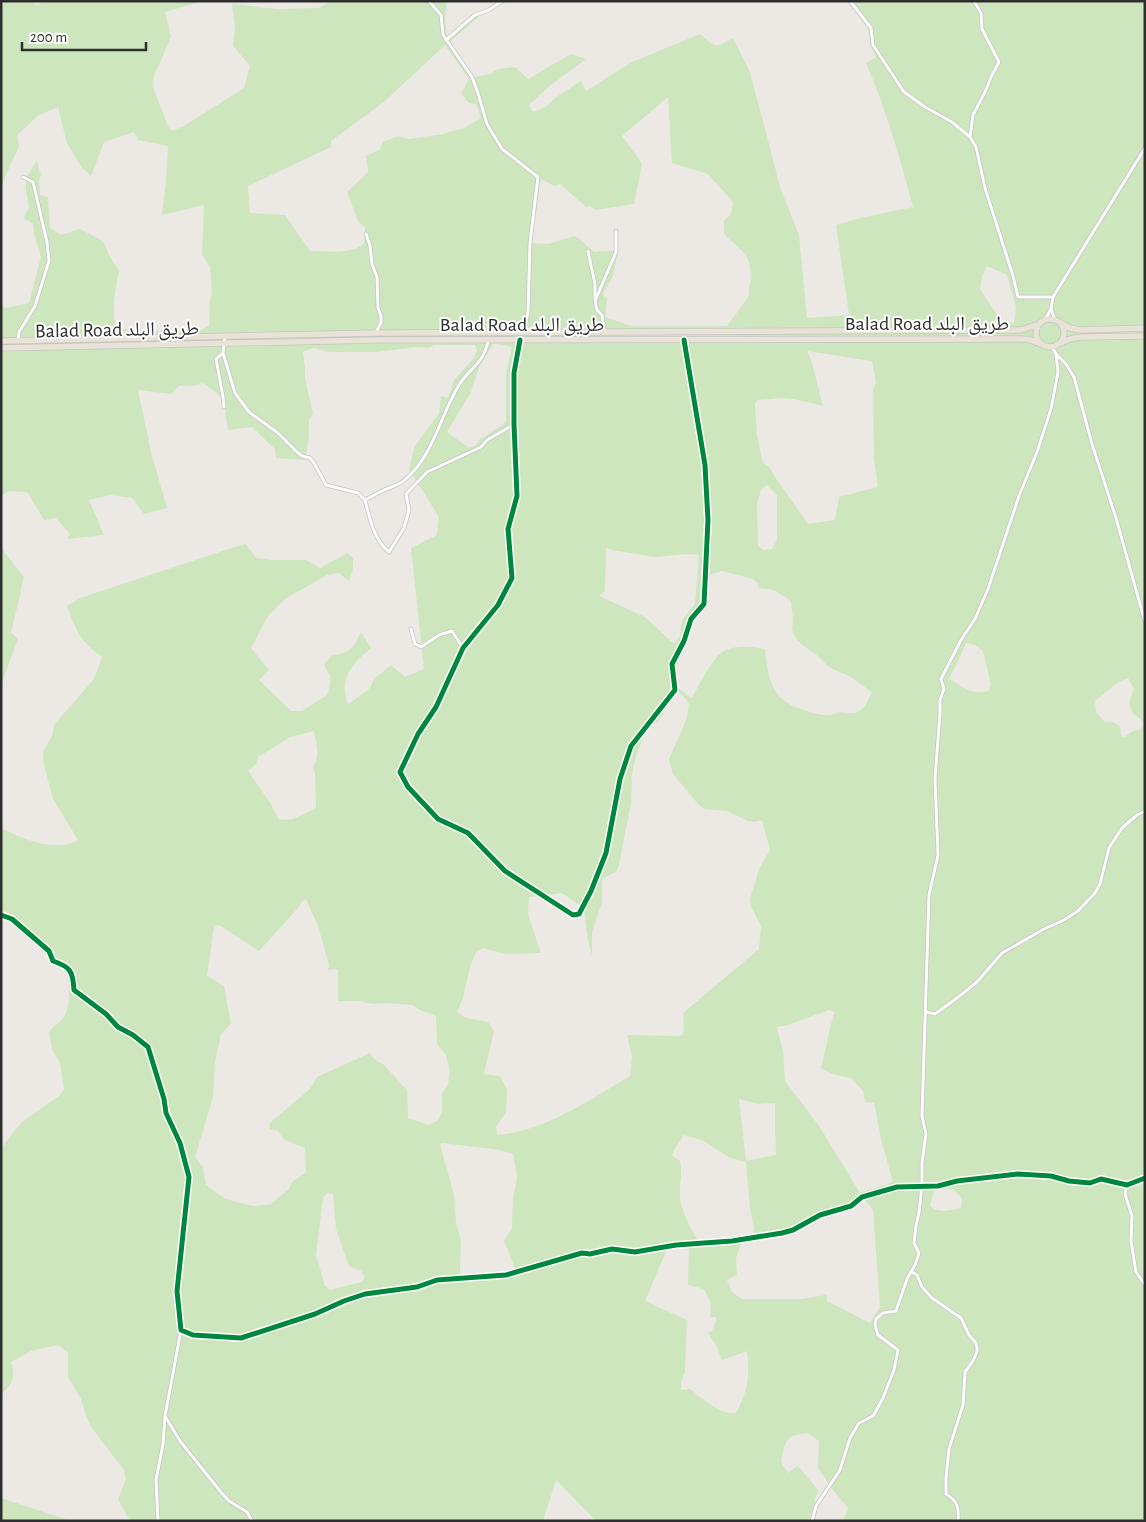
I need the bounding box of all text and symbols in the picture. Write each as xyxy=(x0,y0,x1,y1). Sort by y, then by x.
scale bar xyxy=(22,20,146,52)
text: 200 m xyxy=(30,30,67,45)
street label: Balad Road طريق البلد xyxy=(845,314,1009,335)
street label: Balad Road طريق البلد xyxy=(440,315,604,336)
street label: Balad Road طريق البلد xyxy=(35,319,199,342)

